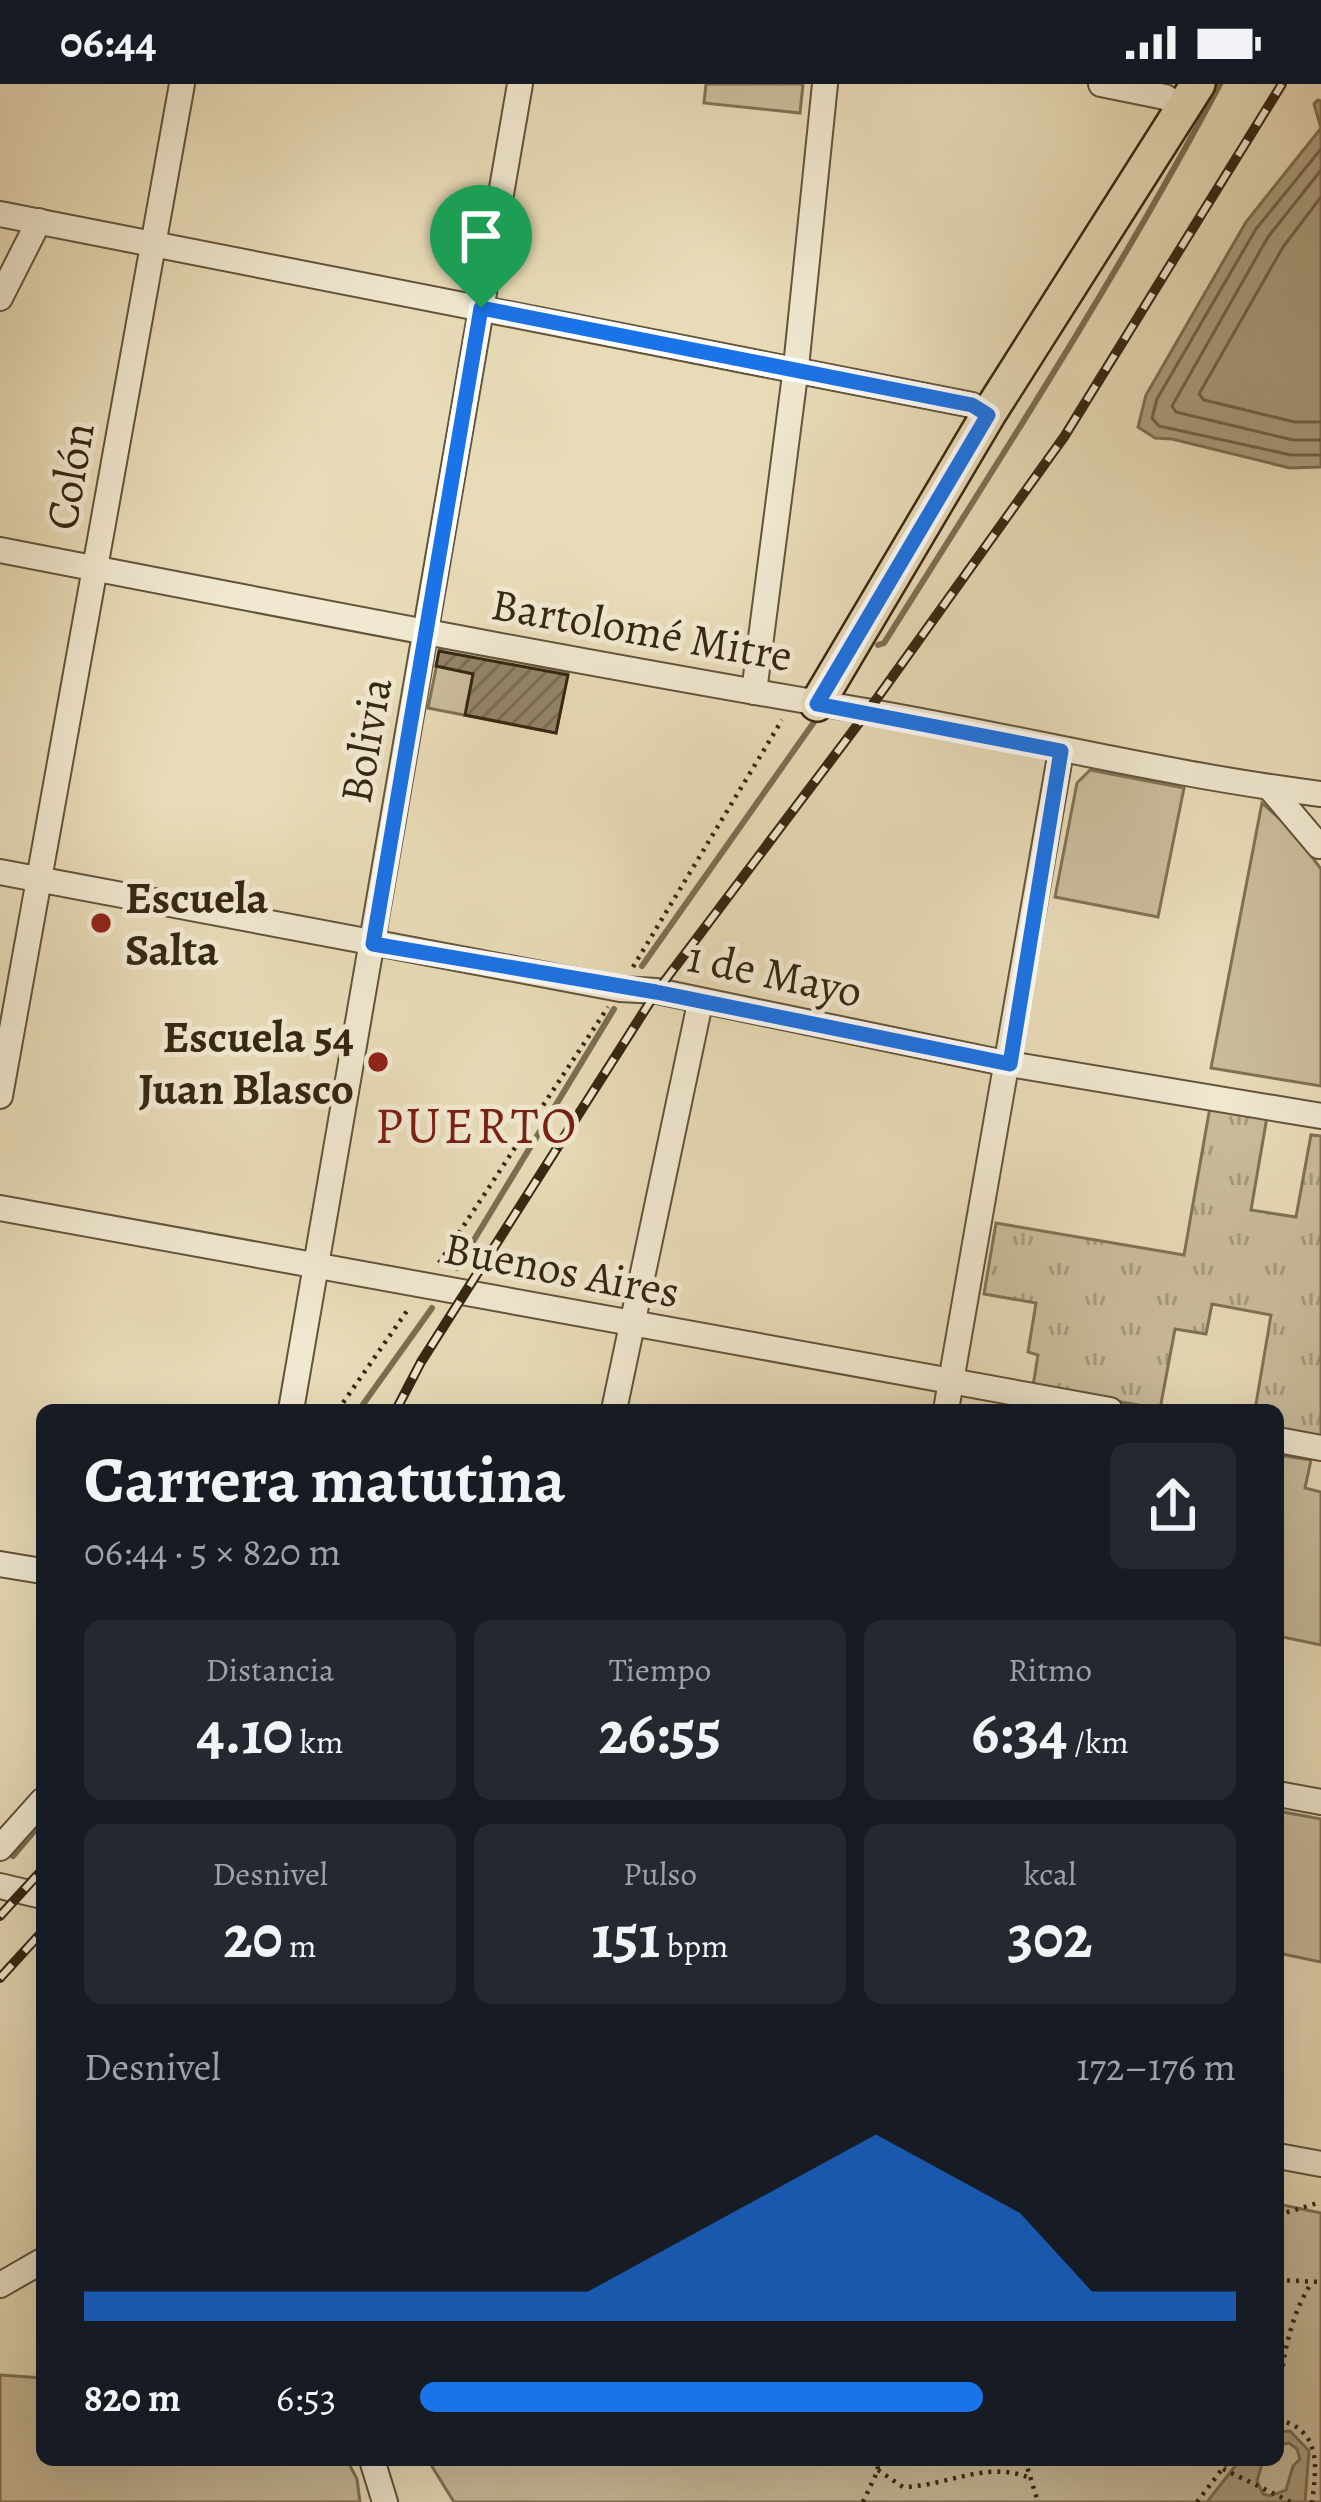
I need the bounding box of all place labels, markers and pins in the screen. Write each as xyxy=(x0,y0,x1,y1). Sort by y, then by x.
pin xyxy=(430,185,532,308)
place label: Escuela Salta xyxy=(125,867,269,981)
marker: Escuela Salta xyxy=(88,910,114,936)
place label: Escuela 54 Juan Blasco xyxy=(138,1006,354,1120)
marker: Escuela 54 Juan Blasco xyxy=(365,1049,391,1075)

